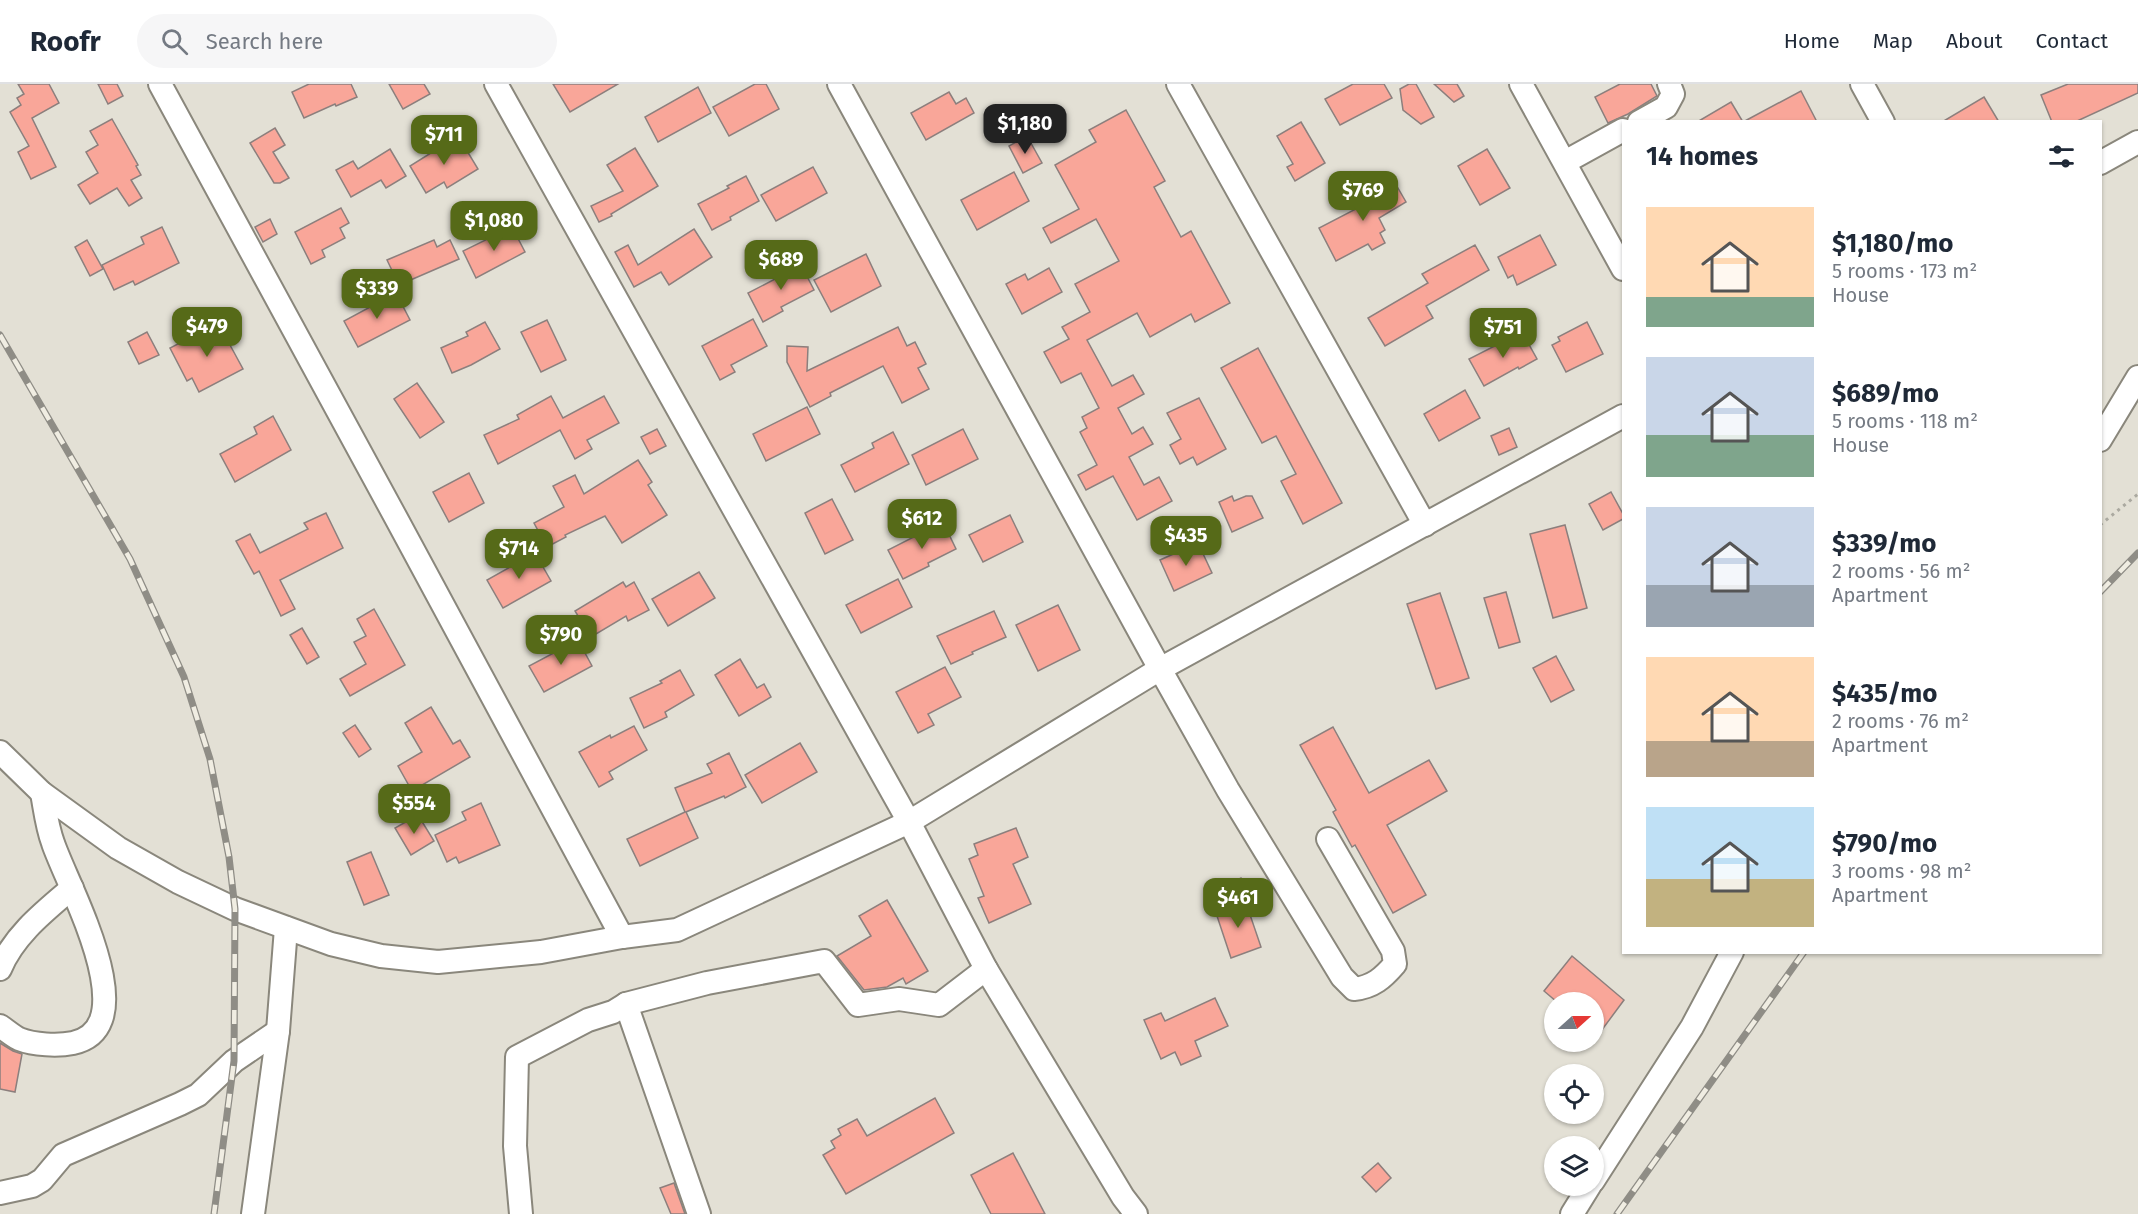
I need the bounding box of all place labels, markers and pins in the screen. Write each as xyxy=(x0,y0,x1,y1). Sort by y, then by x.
pin: $1,180 xyxy=(976,104,1074,155)
pin: $711 xyxy=(408,115,480,166)
pin: $769 xyxy=(1327,171,1399,222)
pin: $1,080 xyxy=(445,201,543,252)
pin: $689 xyxy=(745,240,817,291)
pin: $339 xyxy=(341,269,413,320)
pin: $479 xyxy=(171,307,243,358)
pin: $751 xyxy=(1467,308,1539,359)
pin: $612 xyxy=(886,499,958,550)
pin: $435 xyxy=(1150,516,1222,567)
pin: $714 xyxy=(483,529,555,580)
pin: $790 xyxy=(525,615,597,666)
pin: $554 xyxy=(378,784,450,835)
pin: $461 xyxy=(1202,878,1274,929)

